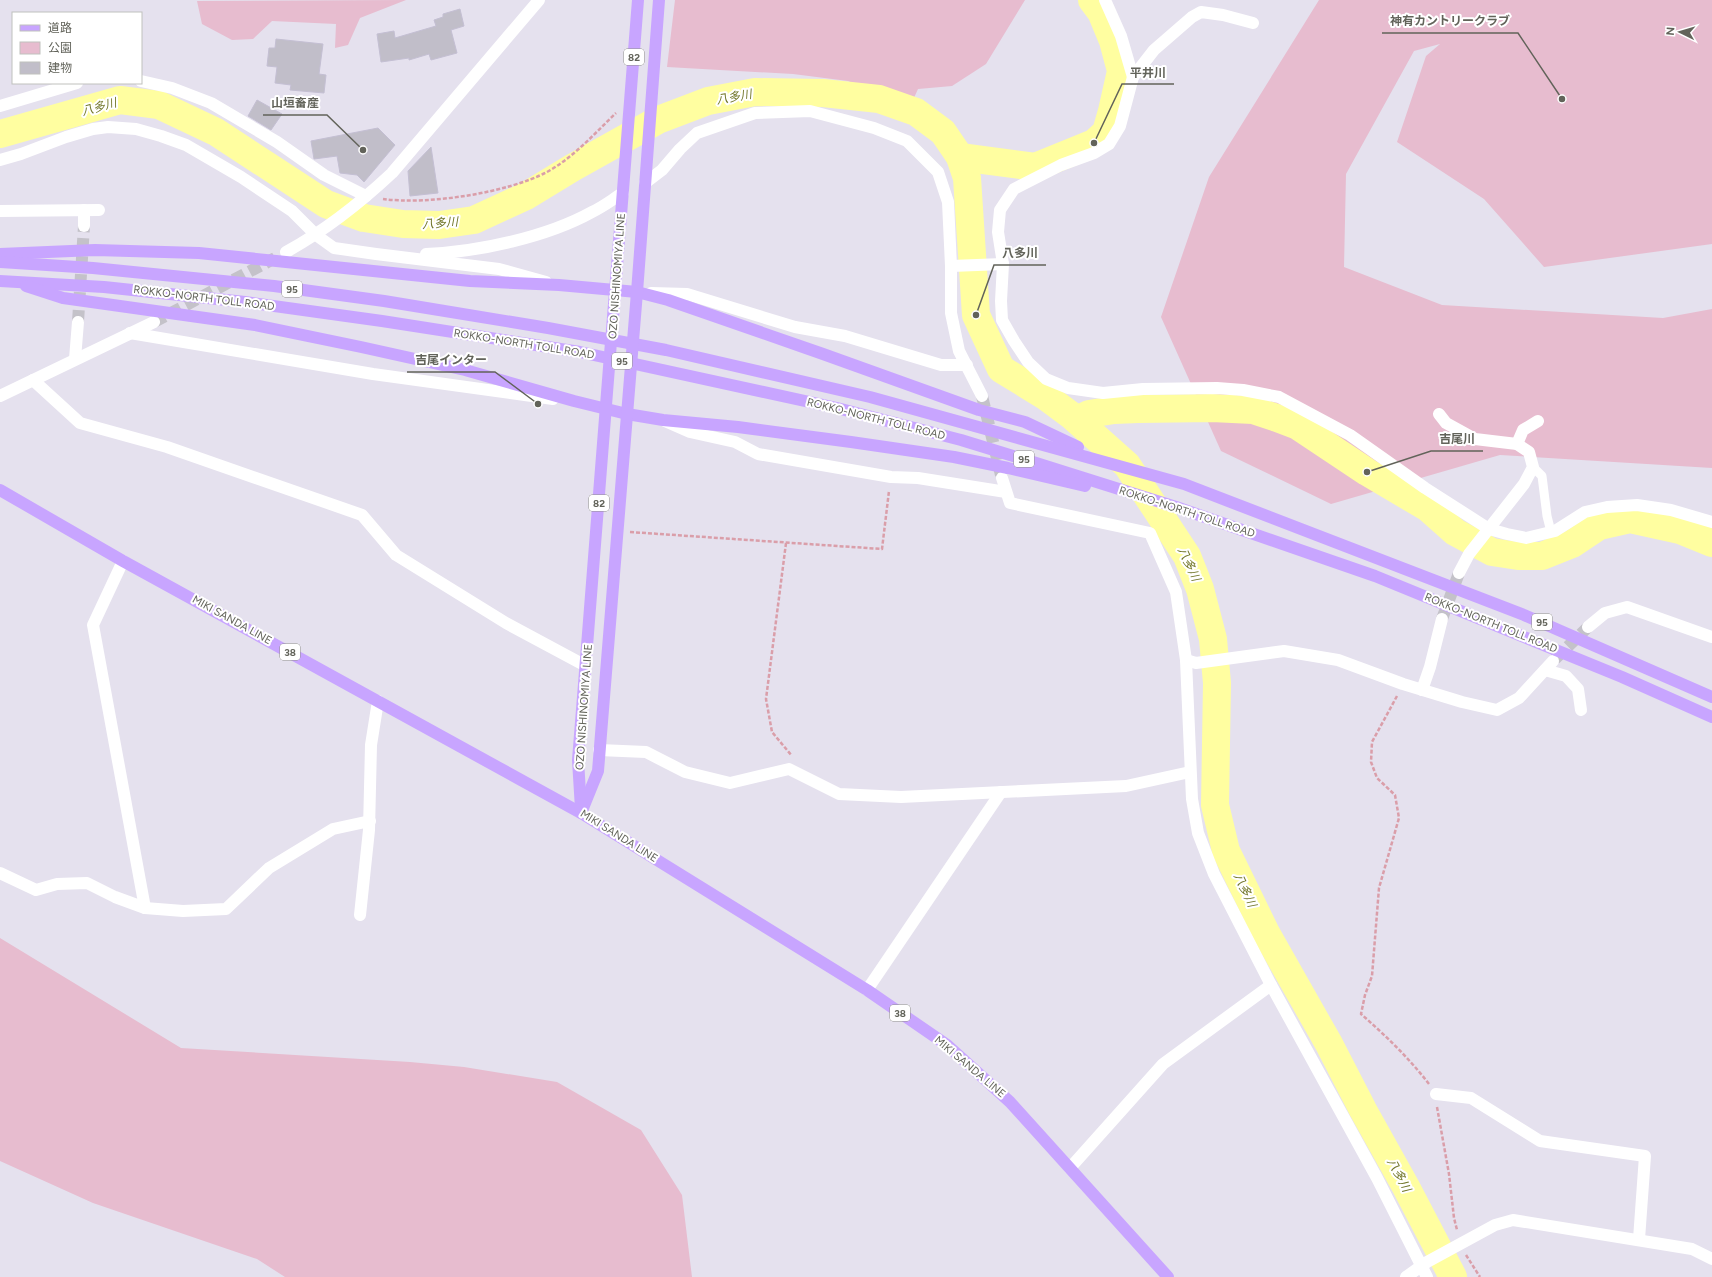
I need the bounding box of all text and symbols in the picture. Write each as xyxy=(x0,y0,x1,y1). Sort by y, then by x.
callout: 神有カントリークラブ xyxy=(1382,9,1518,33)
legend xyxy=(12,12,142,84)
north arrow xyxy=(1660,12,1700,52)
text: 神有カントリークラブ xyxy=(1390,14,1510,28)
text: 道路 xyxy=(48,21,72,35)
text: N xyxy=(1664,26,1677,36)
text: 公園 xyxy=(48,41,72,55)
road number: 82 xyxy=(624,49,644,65)
callout: 平井川 xyxy=(1122,60,1174,84)
text: 建物 xyxy=(48,61,72,75)
text: 平井川 xyxy=(1130,66,1166,80)
water label: 八多川 xyxy=(715,87,755,107)
callout: 山垣畜産 xyxy=(263,91,327,115)
water label: 八多川 xyxy=(80,95,120,118)
text: 山垣畜産 xyxy=(271,96,319,110)
street label: OZO NISHINOMIYA LINE xyxy=(606,213,628,339)
water label: 八多川 xyxy=(422,215,460,231)
callout: 八多川 xyxy=(994,241,1046,265)
text: 八多川 xyxy=(1002,246,1038,260)
road number: 95 xyxy=(282,281,302,297)
street label: ROKKO-NORTH TOLL ROAD xyxy=(133,283,276,313)
street label: ROKKO-NORTH TOLL ROAD xyxy=(453,326,596,362)
callout: 吉尾インター xyxy=(407,348,495,372)
text: 吉尾インター xyxy=(415,353,487,367)
road number: 95 xyxy=(612,353,632,369)
street label: ROKKO-NORTH TOLL ROAD xyxy=(805,396,947,443)
callout: 吉尾川 xyxy=(1431,427,1483,451)
text: 吉尾川 xyxy=(1439,432,1475,446)
road number: 95 xyxy=(1014,451,1034,467)
street label: ROKKO-NORTH TOLL ROAD xyxy=(1117,484,1257,540)
road number: 82 xyxy=(589,495,609,511)
water label: 八多川 xyxy=(1175,545,1204,585)
street label: ROKKO-NORTH TOLL ROAD xyxy=(1423,590,1560,656)
street label: MIKI SANDA LINE xyxy=(190,593,274,647)
road number: 95 xyxy=(1532,614,1552,630)
road number: 38 xyxy=(280,644,300,660)
street label: OZO NISHINOMIYA LINE xyxy=(573,644,595,770)
street label: MIKI SANDA LINE xyxy=(578,807,660,865)
water label: 八多川 xyxy=(1231,871,1260,911)
road number: 38 xyxy=(890,1005,910,1021)
street label: MIKI SANDA LINE xyxy=(932,1033,1008,1101)
water label: 八多川 xyxy=(1384,1156,1415,1196)

